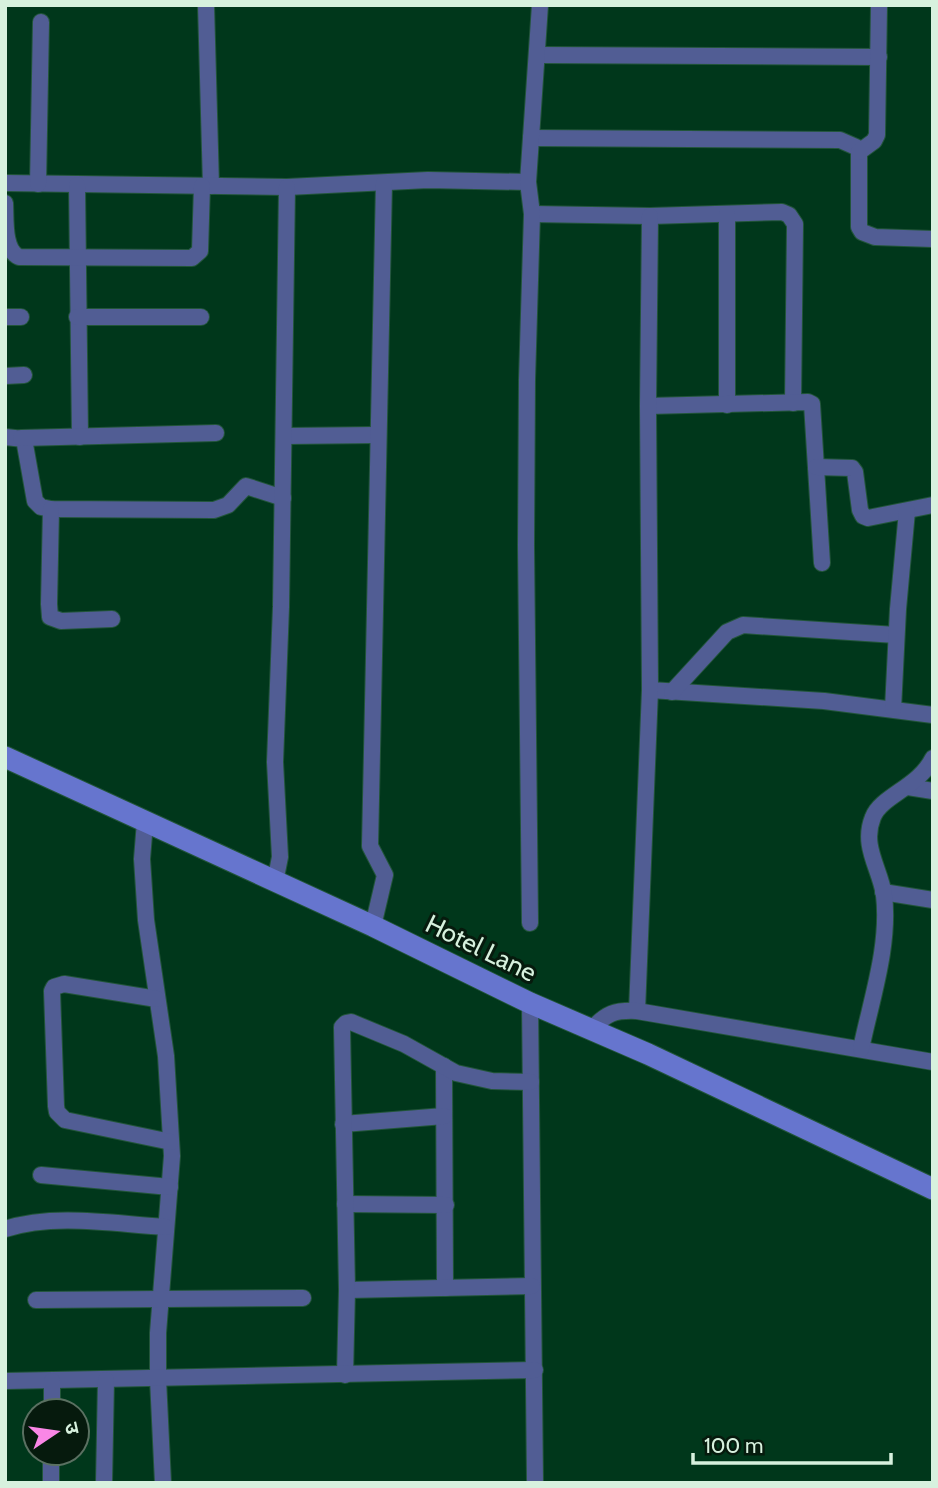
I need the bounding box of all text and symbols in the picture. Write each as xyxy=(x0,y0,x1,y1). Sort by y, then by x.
street label: Hotel Lane xyxy=(420,907,542,989)
north arrow xyxy=(21,1397,91,1467)
text: उ xyxy=(60,1420,85,1437)
scale bar xyxy=(693,1422,891,1466)
text: 100 m xyxy=(704,1433,763,1458)

